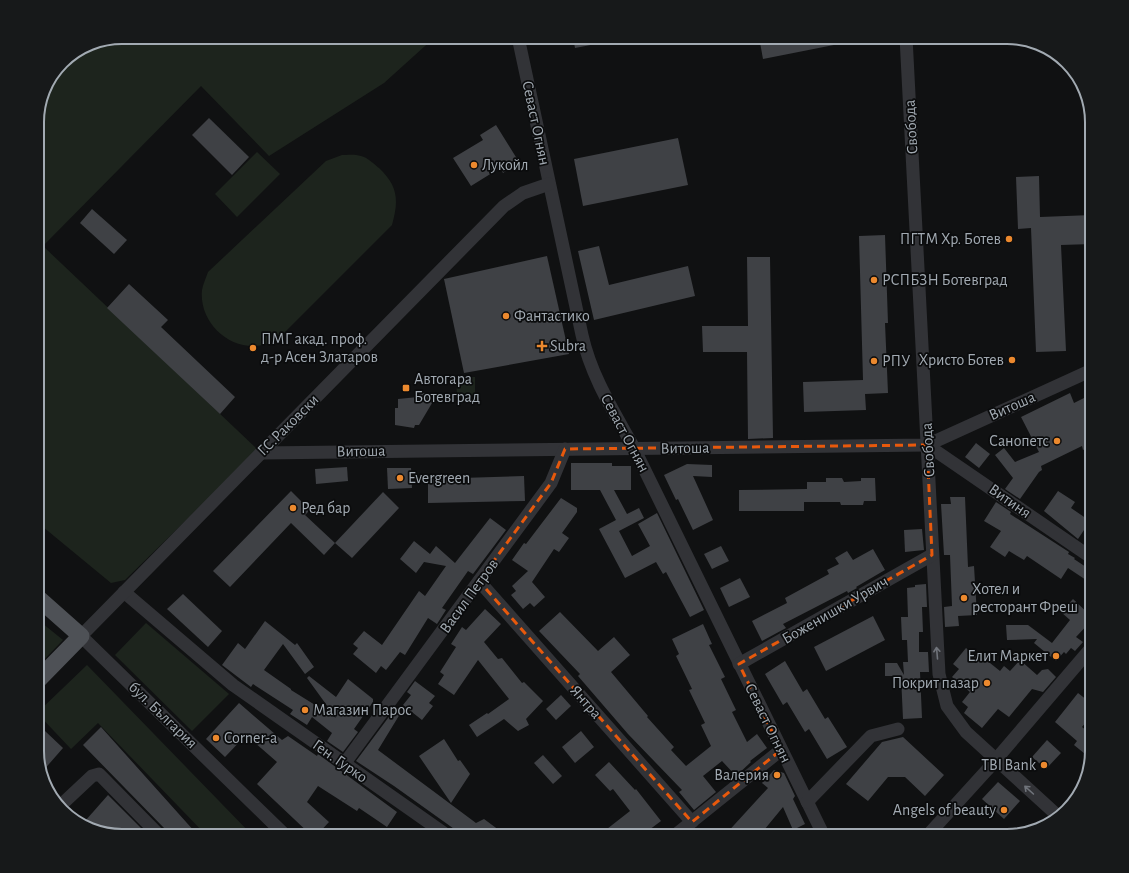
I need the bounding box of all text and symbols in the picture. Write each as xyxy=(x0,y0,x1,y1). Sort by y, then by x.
street label: Севаст Огнян xyxy=(519,79,553,167)
street label: Свобода xyxy=(902,99,920,155)
place label: Лукойл xyxy=(482,157,528,174)
marker: Лукойл xyxy=(469,160,479,170)
place label: ПГТМ Хр. Ботев xyxy=(900,231,1001,247)
marker: ПГТМ Хр. Ботев xyxy=(1004,234,1014,244)
place label: РСПБЗН Ботевград xyxy=(882,272,1008,288)
marker: РСПБЗН Ботевград xyxy=(869,275,879,285)
place label: Фантастико xyxy=(514,308,590,324)
marker: Фантастико xyxy=(501,311,511,321)
place label: ПМГ акад. проф. д-р Асен Златаров xyxy=(261,331,378,365)
place label: Subra xyxy=(550,338,586,354)
marker: Subra xyxy=(537,341,547,351)
marker: ПМГ акад. проф. д-р Асен Златаров xyxy=(248,343,258,353)
place label: Христо Ботев xyxy=(919,352,1004,368)
place label: РПУ xyxy=(882,353,910,369)
marker: Христо Ботев xyxy=(1007,355,1017,365)
marker: РПУ xyxy=(869,356,879,366)
place label: Автогара Ботевград xyxy=(414,371,480,405)
marker: Автогара Ботевград xyxy=(401,383,411,393)
street label: Витоша xyxy=(986,389,1038,423)
street label: Г.С.Раковски xyxy=(254,391,322,459)
street label: Севаст Огнян xyxy=(598,391,652,475)
street label: Свобода xyxy=(919,422,937,478)
place label: Санопетс xyxy=(989,433,1049,449)
marker: Санопетс xyxy=(1052,436,1062,446)
street label: Витоша xyxy=(660,440,710,456)
street label: Витоша xyxy=(336,443,386,459)
place label: Evergreen xyxy=(408,470,470,486)
marker: Evergreen xyxy=(395,473,405,483)
street label: Витиня xyxy=(986,481,1034,521)
place label: Ред бар xyxy=(301,500,350,516)
marker: Ред бар xyxy=(288,503,298,513)
street label: Васил Петров xyxy=(437,556,501,636)
street label: Боженишки Урвич xyxy=(779,573,891,647)
place label: Хотел и ресторант Фреш xyxy=(972,581,1078,615)
marker: Хотел и ресторант Фреш xyxy=(959,593,969,603)
one-way arrow xyxy=(933,647,941,660)
place label: Елит Маркет xyxy=(967,648,1048,664)
marker: Елит Маркет xyxy=(1051,651,1061,661)
place label: Покрит пазар xyxy=(892,675,979,691)
marker: Покрит пазар xyxy=(982,678,992,688)
street label: бул. България xyxy=(125,679,200,752)
street label: Севаст Огнян xyxy=(742,681,794,765)
street label: Янтра xyxy=(567,682,605,722)
place label: Магазин Парос xyxy=(313,702,412,718)
marker: Магазин Парос xyxy=(300,705,310,715)
place label: Corner-a xyxy=(224,730,277,746)
marker: Corner-a xyxy=(211,733,221,743)
street label: Ген. Гурко xyxy=(309,736,371,787)
place label: TBI Bank xyxy=(981,757,1037,773)
marker: TBI Bank xyxy=(1039,760,1049,770)
place label: Валерия xyxy=(714,767,769,783)
marker: Валерия xyxy=(772,770,782,780)
one-way arrow xyxy=(1024,785,1035,794)
place label: Angels of beauty xyxy=(893,802,996,819)
marker: Angels of beauty xyxy=(999,805,1009,815)

